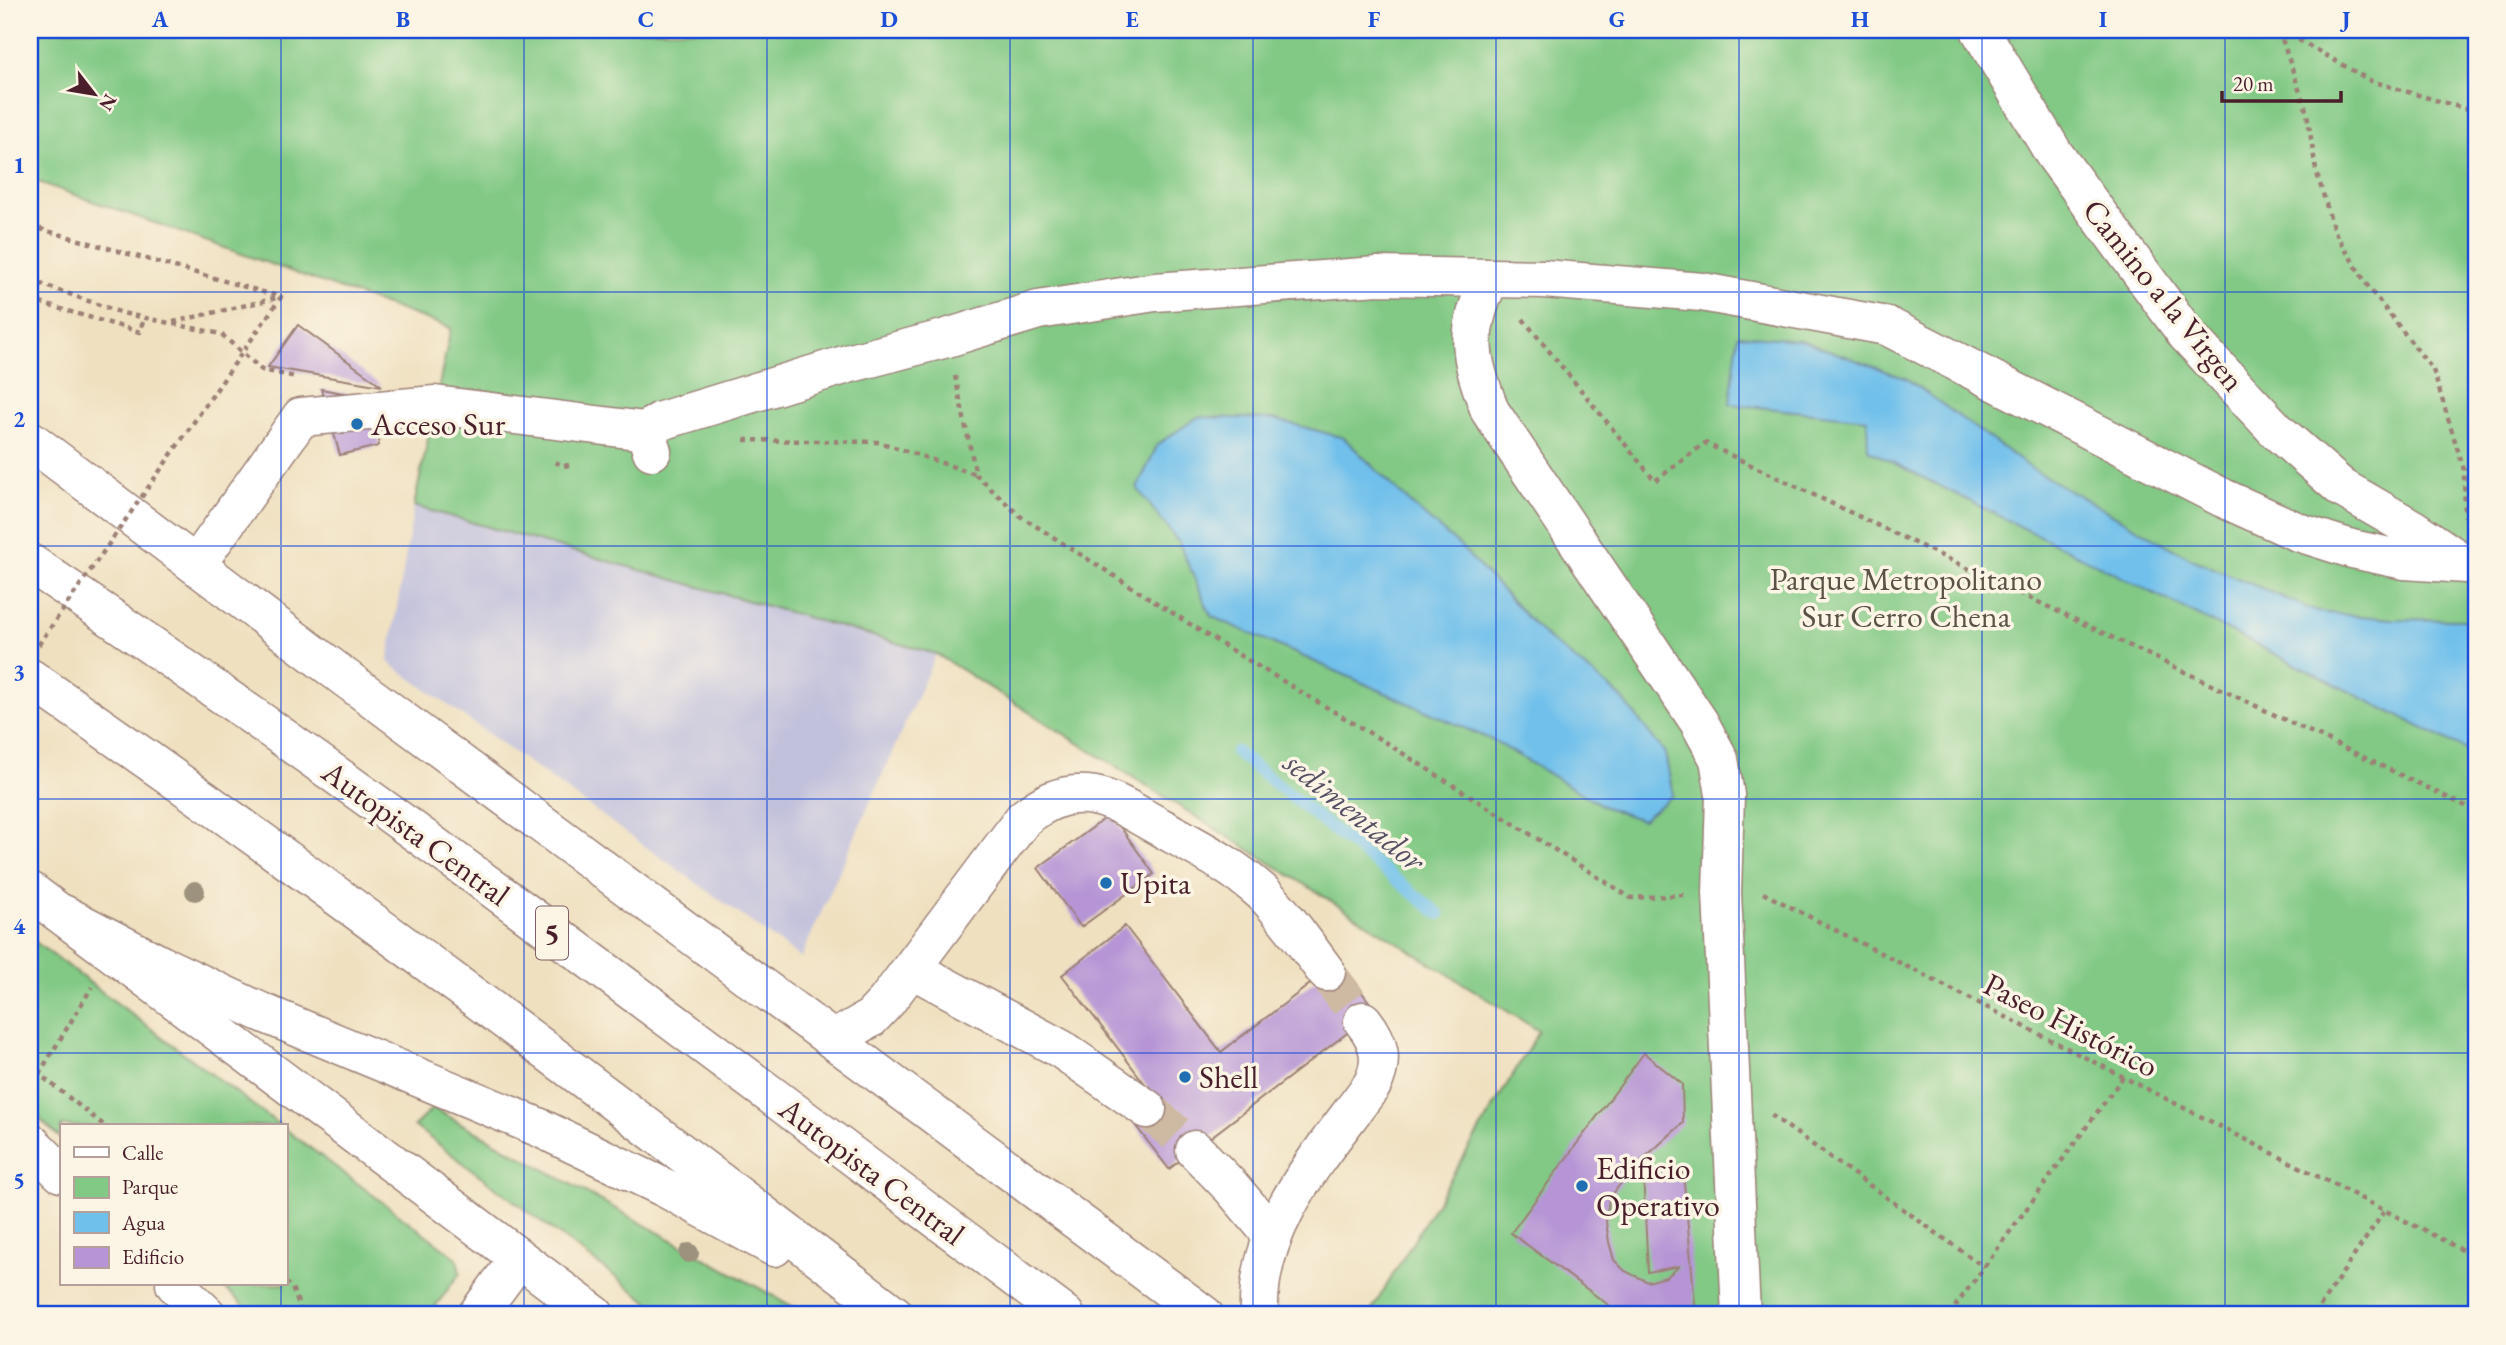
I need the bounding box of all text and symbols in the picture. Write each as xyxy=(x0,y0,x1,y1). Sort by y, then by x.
text: A xyxy=(151,4,169,34)
text: B xyxy=(396,4,410,34)
text: C xyxy=(638,4,654,34)
text: D xyxy=(880,4,898,34)
text: E xyxy=(1125,4,1139,34)
text: F xyxy=(1368,4,1381,34)
text: G xyxy=(1609,4,1625,34)
text: H xyxy=(1851,4,1869,34)
text: I xyxy=(2099,4,2107,34)
text: J xyxy=(2340,4,2351,34)
north arrow xyxy=(60,60,130,130)
scale bar xyxy=(2222,60,2342,104)
text: 20 m xyxy=(2233,70,2274,97)
text: N xyxy=(93,89,123,116)
text: 1 xyxy=(13,150,25,180)
street label: Camino a la Virgen xyxy=(2073,190,2255,400)
place label: Acceso Sur xyxy=(370,403,506,445)
text: 2 xyxy=(13,404,25,434)
marker: Acceso Sur xyxy=(349,416,365,432)
park label: Parque Metropolitano Sur Cerro Chena xyxy=(1770,558,2042,637)
text: 3 xyxy=(13,657,25,687)
water label: sedimentador xyxy=(1275,740,1435,882)
street label: Autopista Central xyxy=(313,750,518,915)
place label: Upita xyxy=(1120,862,1191,904)
marker: Upita xyxy=(1098,875,1114,891)
road number: 5 xyxy=(536,906,568,959)
text: 4 xyxy=(13,911,26,941)
street label: Paseo Histórico xyxy=(1977,963,2165,1087)
place label: Shell xyxy=(1199,1056,1259,1098)
marker: Shell xyxy=(1177,1069,1193,1085)
street label: Autopista Central xyxy=(770,1087,974,1255)
legend xyxy=(60,1124,287,1286)
text: Calle xyxy=(122,1139,164,1166)
place label: Edificio Operativo xyxy=(1596,1147,1720,1226)
text: 5 xyxy=(13,1165,25,1195)
text: Parque xyxy=(122,1173,178,1200)
marker: Edificio Operativo xyxy=(1574,1178,1590,1194)
text: Agua xyxy=(121,1209,166,1236)
text: Edificio xyxy=(122,1243,184,1270)

